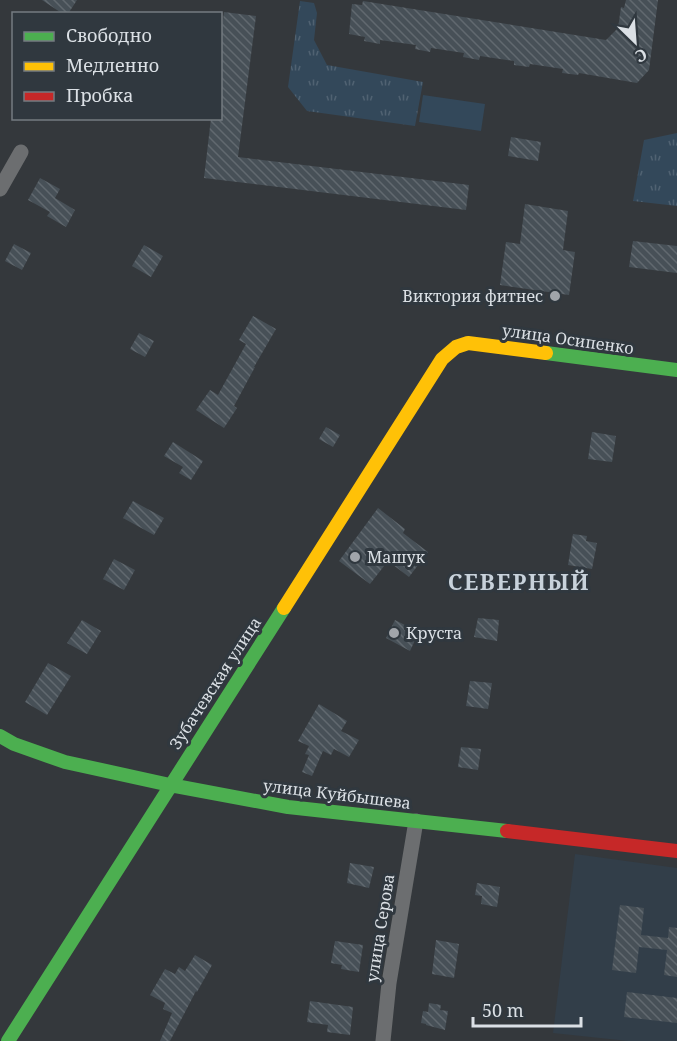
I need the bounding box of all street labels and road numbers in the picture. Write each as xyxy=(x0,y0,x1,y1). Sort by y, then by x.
street label: улица Осипенко xyxy=(501,319,635,359)
street label: Зубачевская улица xyxy=(164,613,266,753)
street label: улица Куйбышева xyxy=(262,774,412,814)
street label: улица Серова xyxy=(361,872,399,984)

